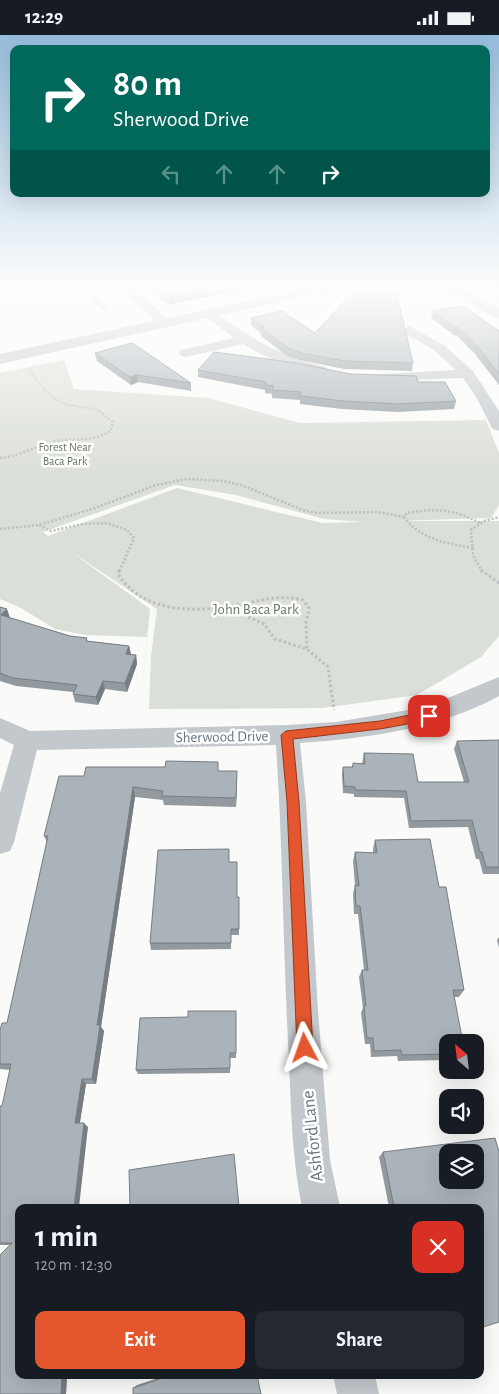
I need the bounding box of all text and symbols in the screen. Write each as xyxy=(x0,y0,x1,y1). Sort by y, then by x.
text: 12:29 xyxy=(25,8,63,27)
icon: right xyxy=(30,65,95,130)
text: 80 m xyxy=(113,67,182,102)
text: Sherwood Drive xyxy=(113,108,249,130)
icon: left xyxy=(157,160,185,188)
icon: ahead xyxy=(210,160,238,188)
icon: ahead xyxy=(263,160,291,188)
icon: right xyxy=(316,160,344,188)
park label: Forest Near Baca Park xyxy=(39,441,92,467)
park label: John Baca Park xyxy=(213,602,299,617)
pin xyxy=(408,695,450,737)
icon: arrive xyxy=(415,702,443,730)
street label: Sherwood Drive xyxy=(176,729,269,745)
position arrow xyxy=(278,1021,330,1073)
north arrow xyxy=(439,1034,484,1079)
map controls xyxy=(439,1034,484,1189)
button: sound xyxy=(439,1089,484,1134)
street label: Ashford Lane xyxy=(299,1090,327,1182)
button: layers xyxy=(439,1144,484,1189)
button: close xyxy=(412,1221,464,1273)
text: 1 min xyxy=(35,1222,98,1252)
text: 120 m · 12:30 xyxy=(35,1257,112,1273)
button: Exit xyxy=(35,1311,245,1369)
button: Share xyxy=(255,1311,464,1369)

